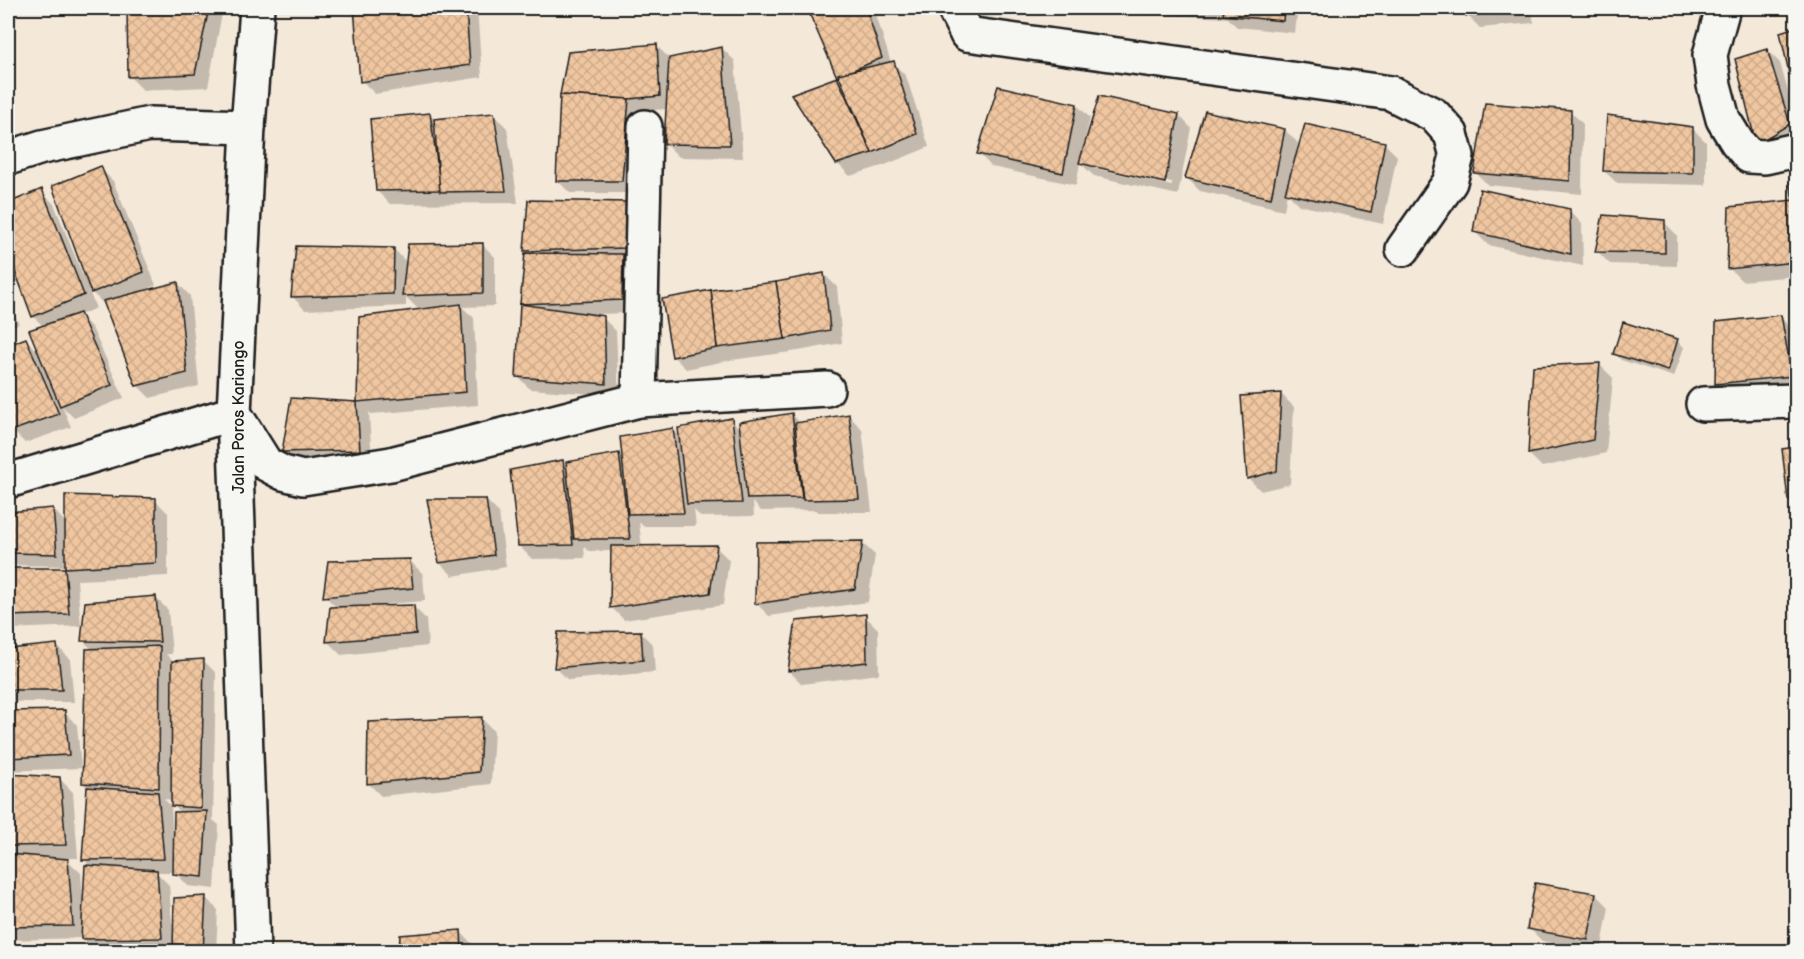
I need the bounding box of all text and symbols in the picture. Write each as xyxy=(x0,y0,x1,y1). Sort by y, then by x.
street label: Jalan Poros Kariango xyxy=(230,340,249,494)

